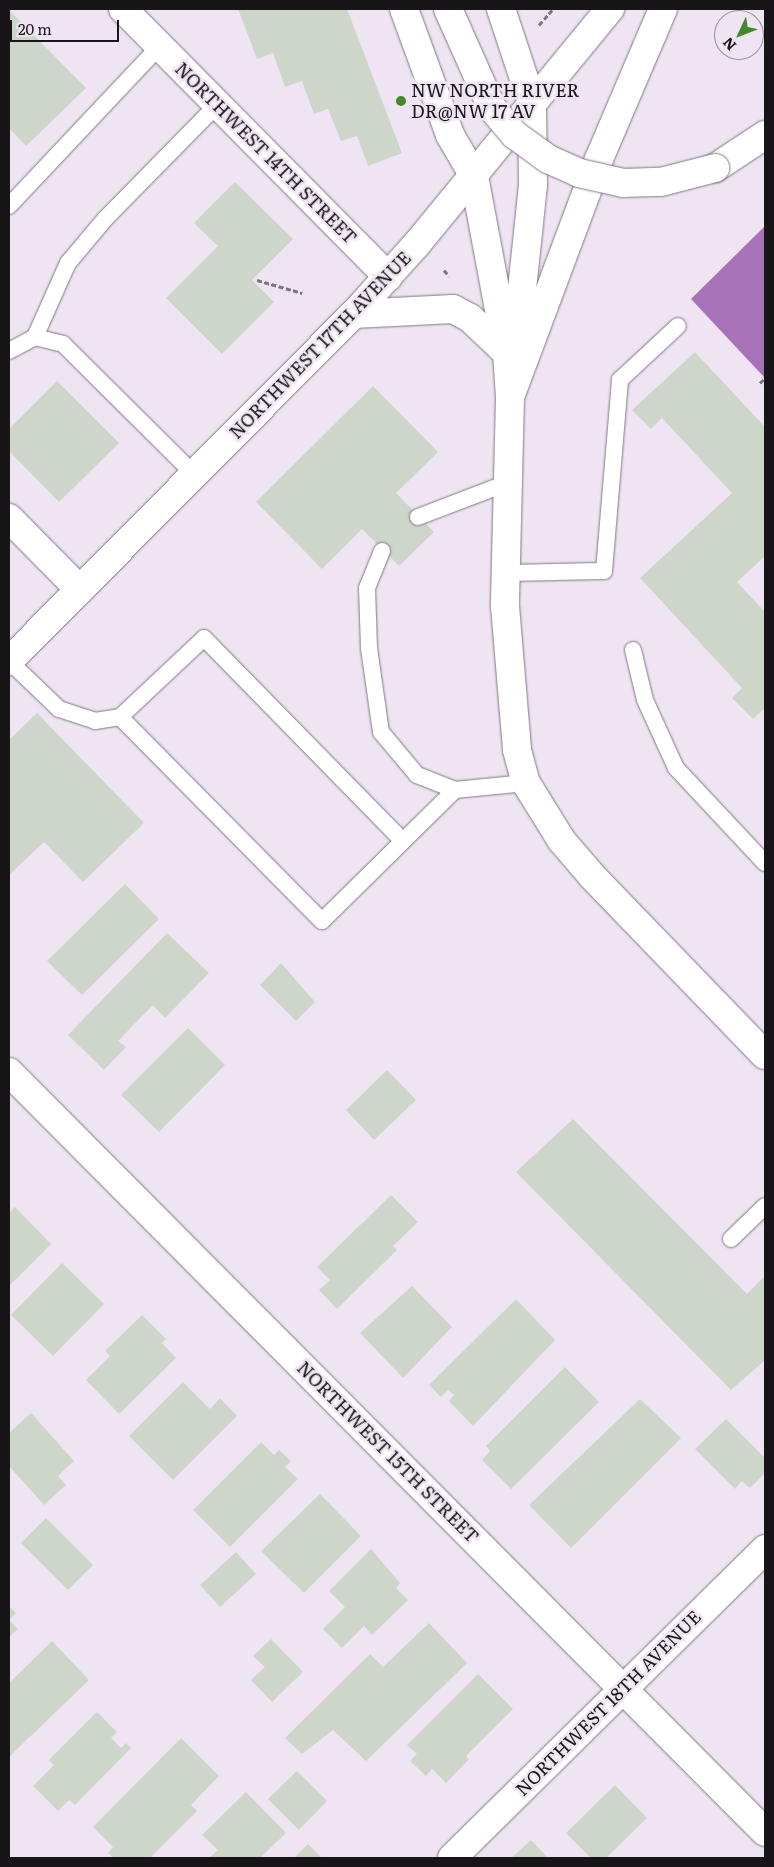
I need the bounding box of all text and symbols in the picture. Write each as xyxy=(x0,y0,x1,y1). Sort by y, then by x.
scale bar xyxy=(12,10,121,42)
north arrow xyxy=(714,10,764,60)
text: 20 m xyxy=(18,17,52,40)
text: N xyxy=(717,33,740,56)
street label: NORTHWEST 14TH STREET xyxy=(171,58,361,248)
place label: NW NORTH RIVER DR@NW 17 AV xyxy=(411,80,580,122)
marker: NW NORTH RIVER DR@NW 17 AV xyxy=(395,95,407,107)
street label: NORTHWEST 17TH AVENUE xyxy=(225,247,415,443)
street label: NORTHWEST 15TH STREET xyxy=(293,1357,483,1547)
street label: NORTHWEST 18TH AVENUE xyxy=(511,1606,705,1800)

